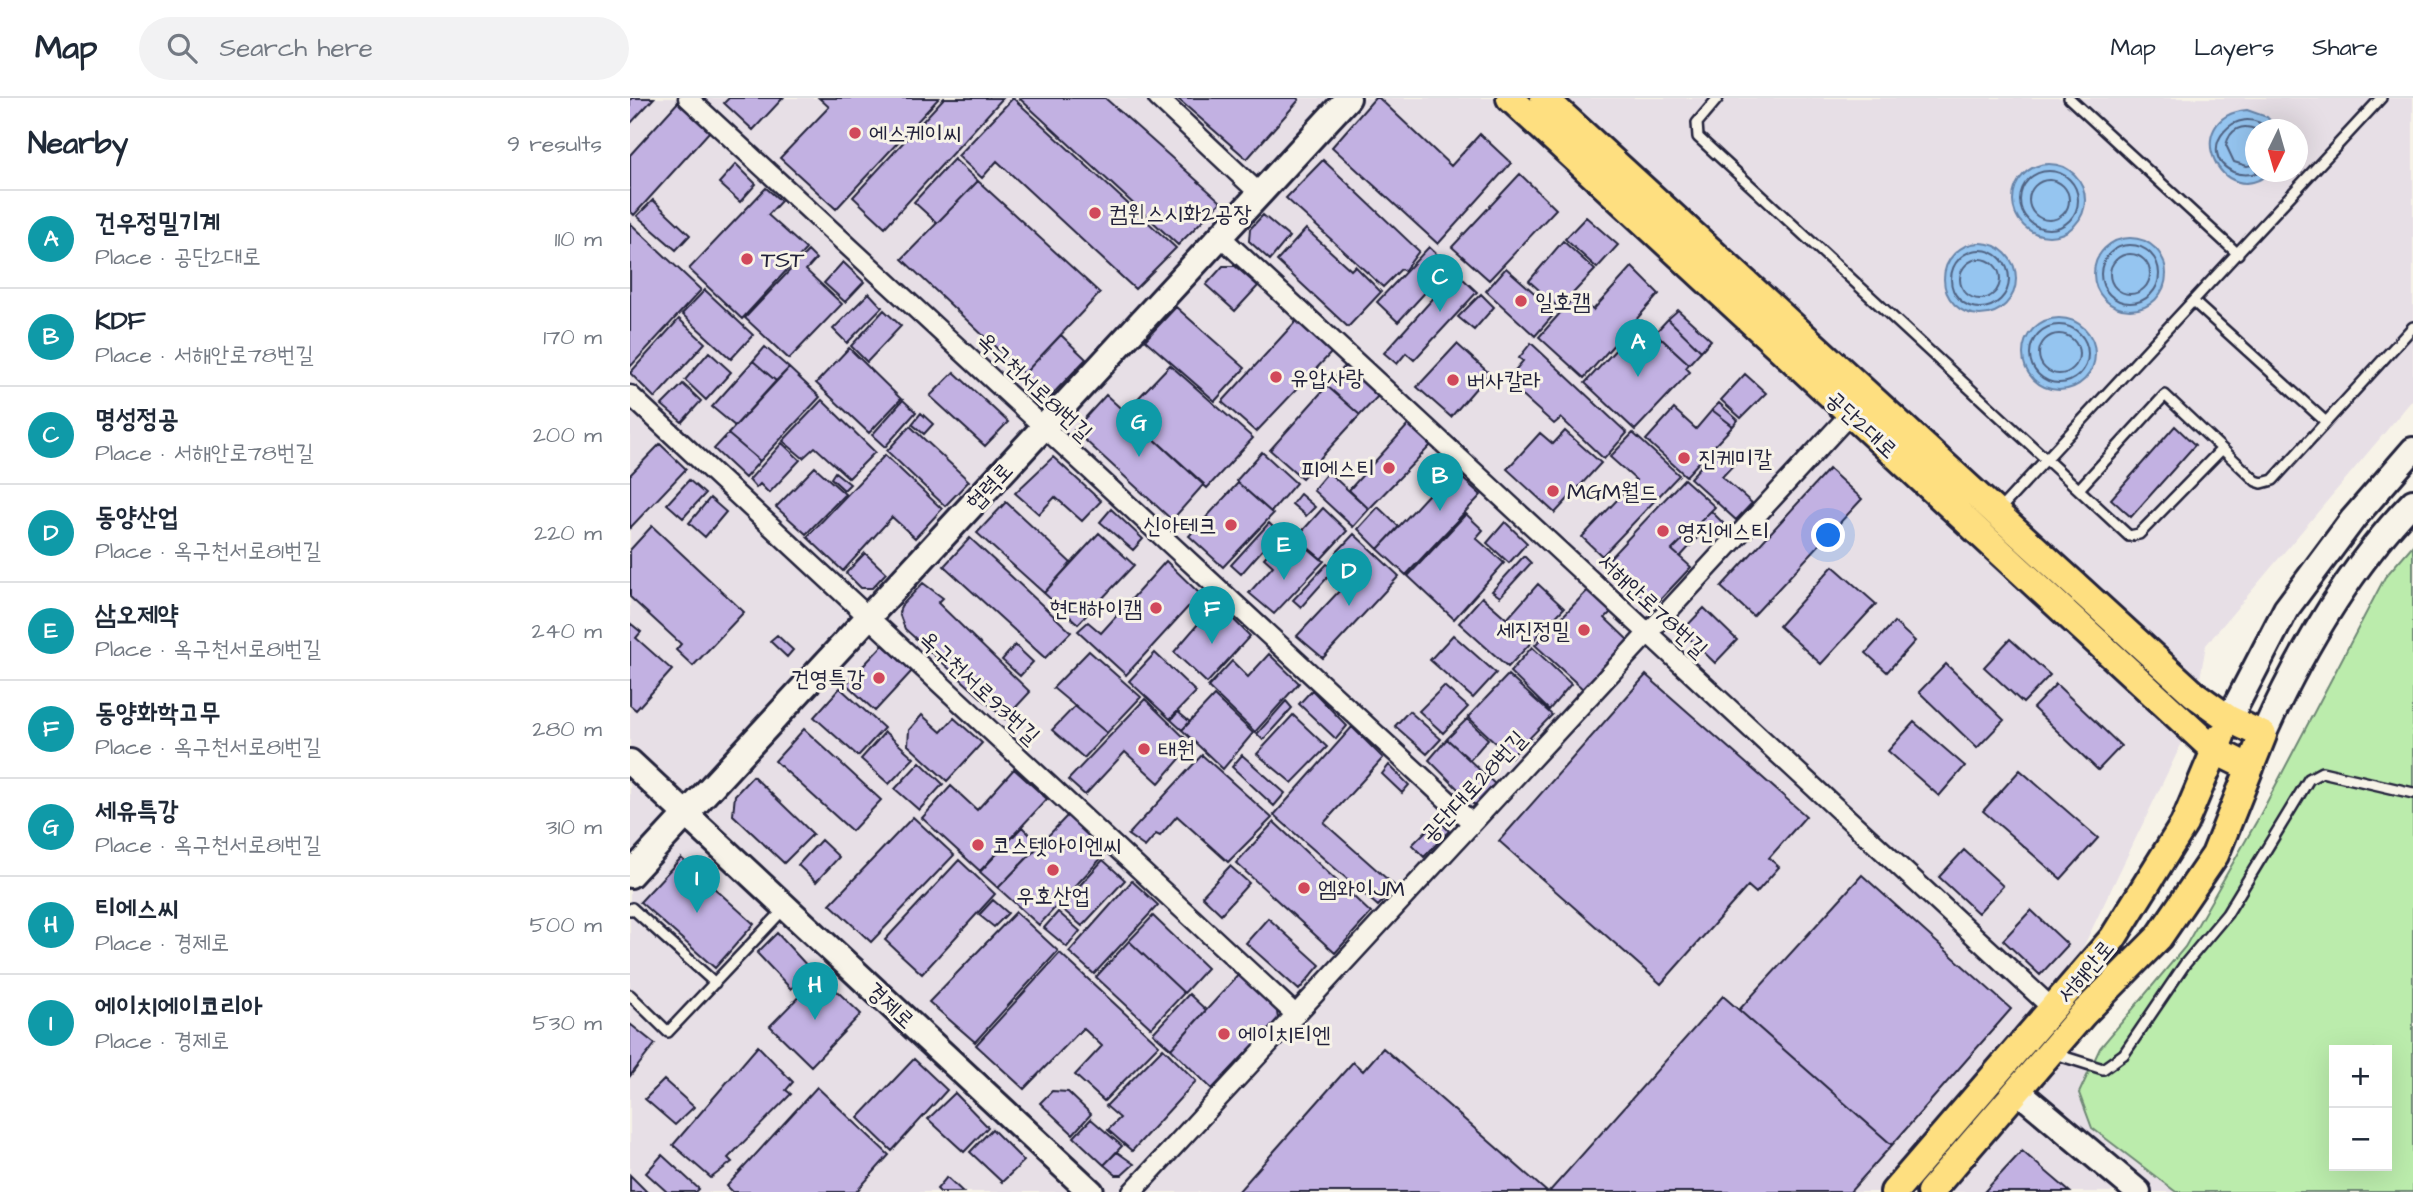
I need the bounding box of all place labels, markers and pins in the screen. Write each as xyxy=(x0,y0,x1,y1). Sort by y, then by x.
place label: 에스케이씨 xyxy=(869,118,962,150)
marker: 에스케이씨 xyxy=(847,125,863,141)
place label: 컴윈스시화2공장 xyxy=(1109,198,1252,230)
marker: 컴윈스시화2공장 xyxy=(1087,205,1103,221)
place label: TST xyxy=(761,244,805,276)
marker: TST xyxy=(739,251,755,267)
pin: C xyxy=(1417,254,1463,312)
place label: 일호캠 xyxy=(1535,286,1591,318)
marker: 일호캠 xyxy=(1513,293,1529,309)
pin: A xyxy=(1615,319,1661,377)
place label: 유압사랑 xyxy=(1290,362,1365,394)
place label: 버사칼라 xyxy=(1467,365,1541,397)
marker: 유압사랑 xyxy=(1268,369,1284,385)
marker: 버사칼라 xyxy=(1445,372,1461,388)
pin: G xyxy=(1116,399,1162,457)
place label: 진케미칼 xyxy=(1698,443,1773,475)
marker: 진케미칼 xyxy=(1676,450,1692,466)
place label: 피에스티 xyxy=(1301,453,1375,485)
pin: B xyxy=(1417,453,1463,511)
marker: 피에스티 xyxy=(1381,460,1397,476)
place label: MGM월드 xyxy=(1567,476,1658,508)
marker: MGM월드 xyxy=(1545,483,1561,499)
place label: 신아테크 xyxy=(1143,510,1217,542)
place label: 영진에스티 xyxy=(1677,516,1770,548)
marker: 신아테크 xyxy=(1223,517,1239,533)
pin: E xyxy=(1261,522,1307,580)
marker: 영진에스티 xyxy=(1655,523,1671,539)
pin: D xyxy=(1326,548,1372,606)
pin: F xyxy=(1189,586,1235,644)
place label: 현대하이캠 xyxy=(1049,593,1142,625)
marker: 현대하이캠 xyxy=(1148,600,1164,616)
place label: 세진정밀 xyxy=(1496,615,1570,647)
marker: 세진정밀 xyxy=(1576,622,1592,638)
place label: 건영특강 xyxy=(791,663,865,695)
marker: 건영특강 xyxy=(871,670,887,686)
place label: 태원 xyxy=(1158,734,1195,766)
marker: 태원 xyxy=(1136,741,1152,757)
place label: 코스텟아이엔씨 xyxy=(992,830,1122,862)
marker: 코스텟아이엔씨 xyxy=(970,837,986,853)
pin: I xyxy=(674,855,720,913)
marker: 우호산업 xyxy=(1045,862,1061,878)
place label: 엠와이JM xyxy=(1318,873,1405,905)
place label: 우호산업 xyxy=(1016,880,1090,912)
marker: 엠와이JM xyxy=(1296,880,1312,896)
pin: H xyxy=(792,962,838,1020)
place label: 에이치티엔 xyxy=(1238,1019,1331,1051)
marker: 에이치티엔 xyxy=(1216,1026,1232,1042)

